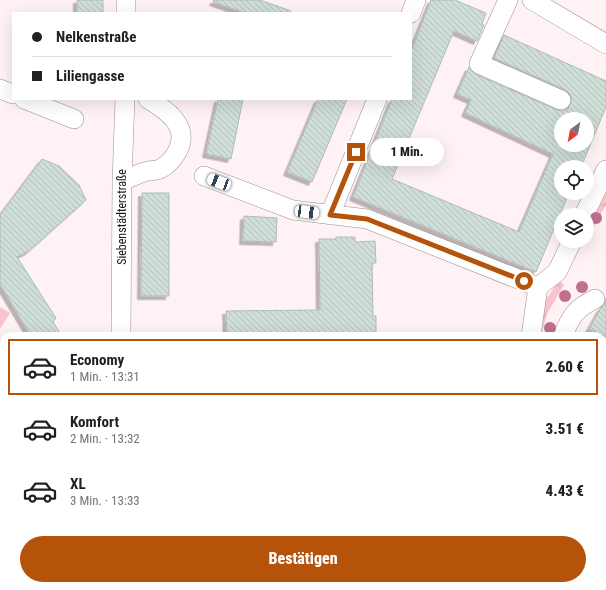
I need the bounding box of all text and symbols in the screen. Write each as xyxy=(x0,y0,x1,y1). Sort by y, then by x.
text: Nelkenstraße xyxy=(56,28,137,46)
text: Liliengasse xyxy=(56,67,125,85)
north arrow xyxy=(554,112,594,152)
map controls xyxy=(554,112,594,248)
callout: 1 Min. xyxy=(370,138,444,166)
route end xyxy=(347,143,365,161)
text: 1 Min. xyxy=(390,144,424,159)
button: locate xyxy=(554,160,594,200)
street label: Siebenstädterstraße xyxy=(115,169,129,265)
car xyxy=(206,172,232,192)
car xyxy=(294,205,320,219)
button: layers xyxy=(554,208,594,248)
route start xyxy=(515,272,533,290)
icon: car xyxy=(22,349,58,385)
text: Economy xyxy=(70,351,124,369)
text: 2.60 € xyxy=(546,358,584,376)
text: 1 Min. · 13:31 xyxy=(70,369,140,384)
icon: car xyxy=(22,411,58,447)
text: Komfort xyxy=(70,413,119,431)
text: 3.51 € xyxy=(546,420,584,438)
text: 2 Min. · 13:32 xyxy=(70,431,140,446)
icon: car xyxy=(22,473,58,509)
text: XL xyxy=(70,475,86,493)
text: 4.43 € xyxy=(546,482,584,500)
text: 3 Min. · 13:33 xyxy=(70,493,140,508)
button: Bestätigen xyxy=(20,536,586,582)

